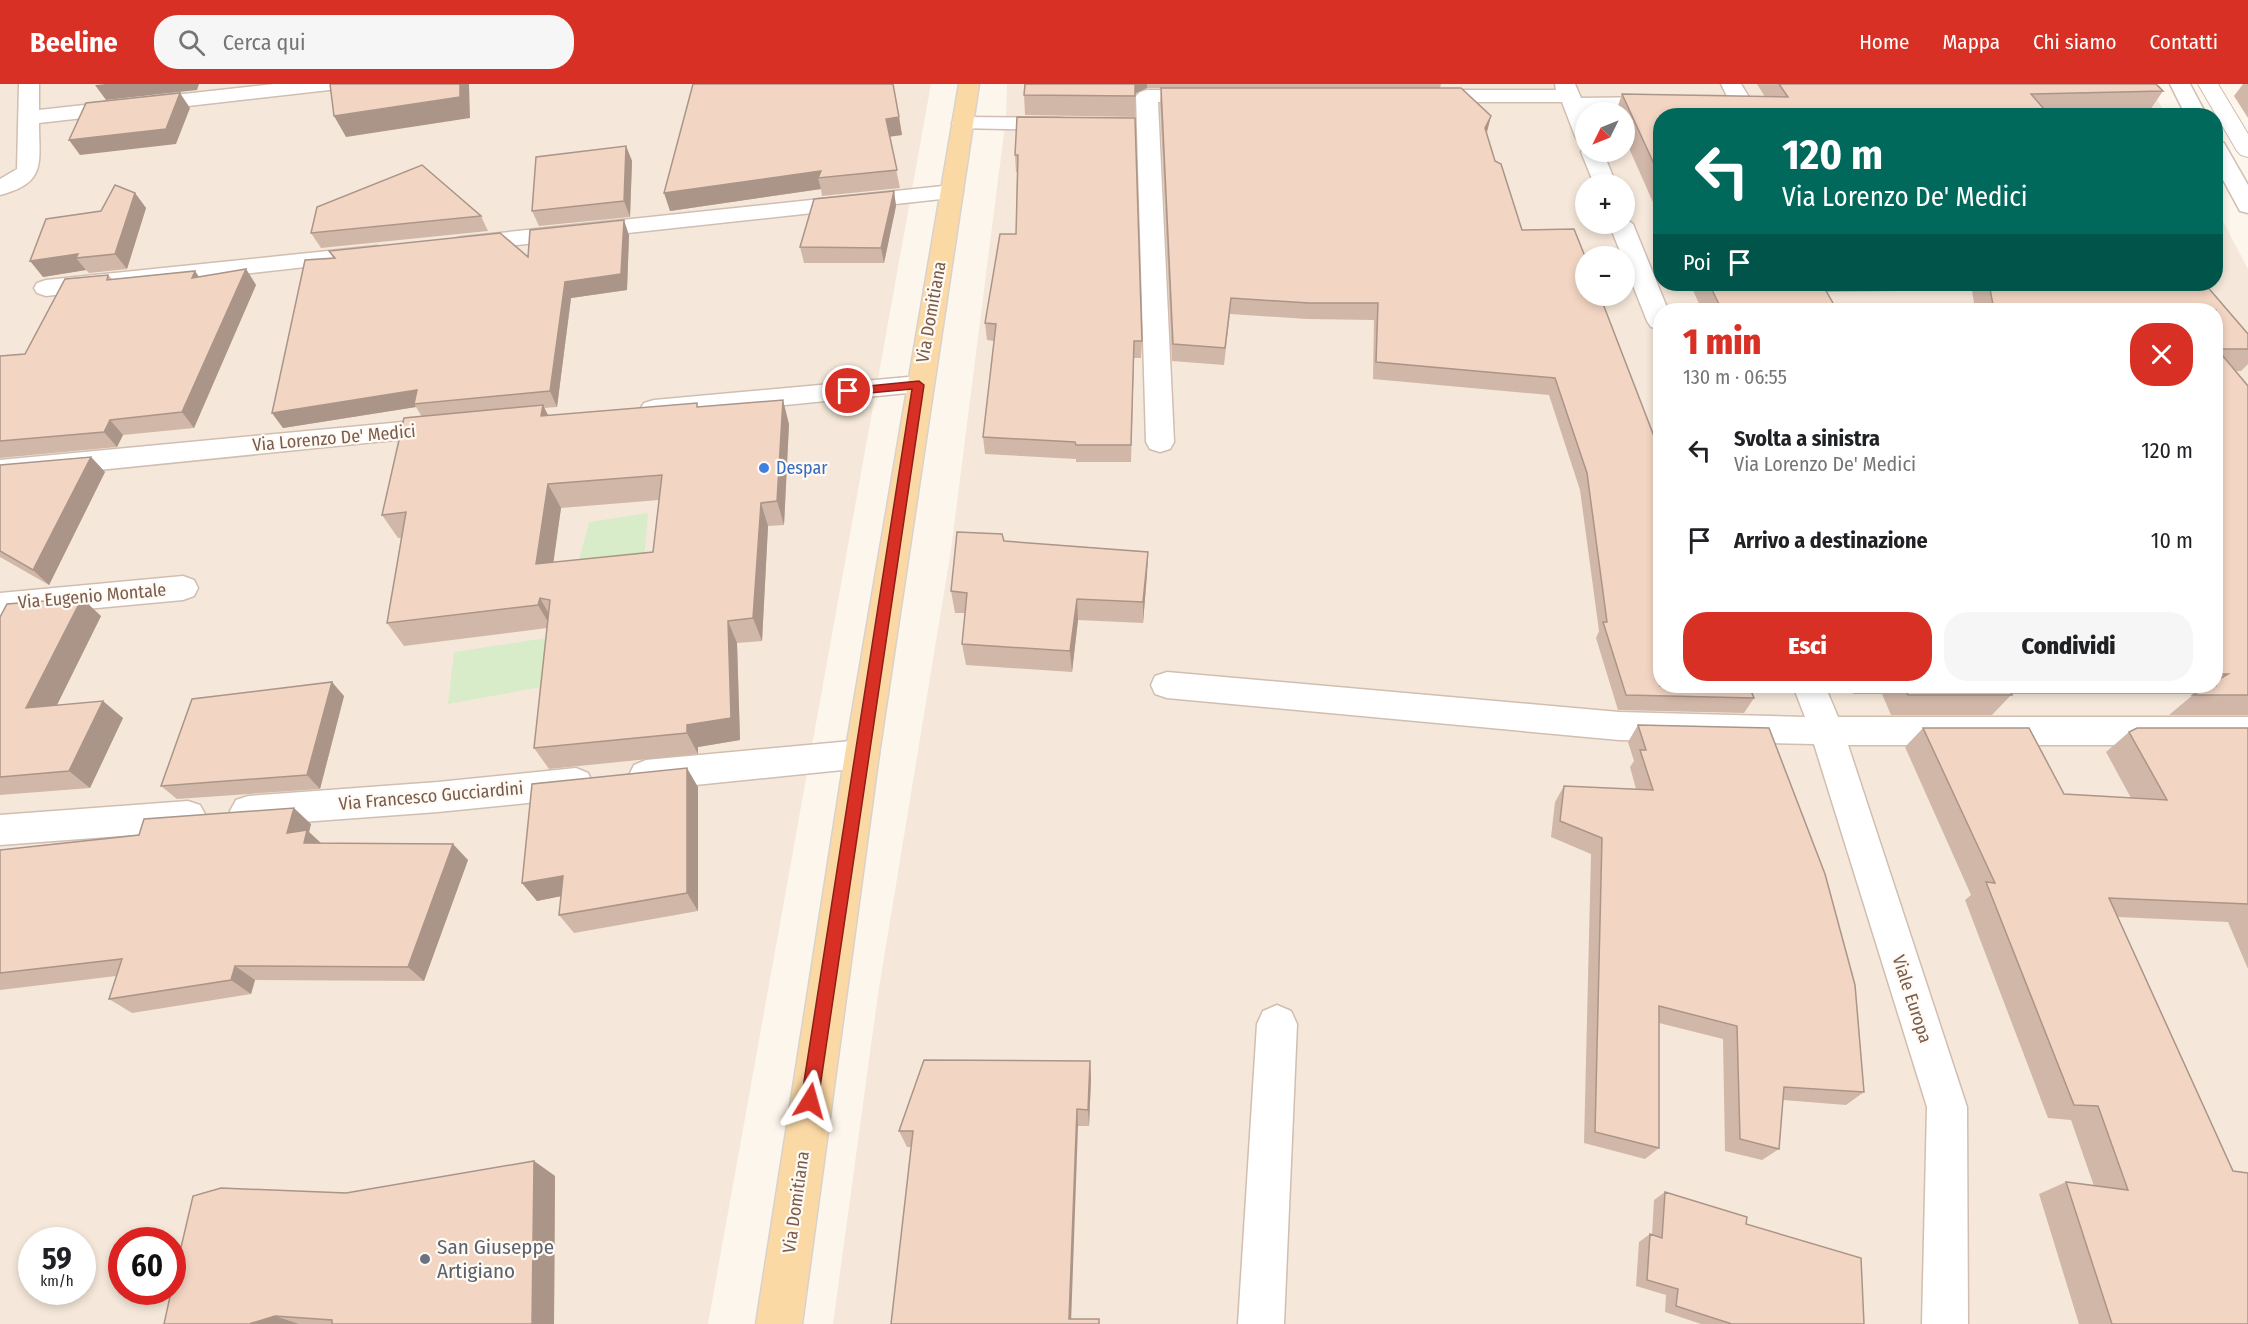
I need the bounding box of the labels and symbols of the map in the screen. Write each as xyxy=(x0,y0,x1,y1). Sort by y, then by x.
north arrow xyxy=(1575,102,1635,162)
street label: Via Domitiana xyxy=(911,259,951,364)
pin xyxy=(822,365,873,416)
street label: Via Lorenzo De' Medici xyxy=(251,420,417,456)
place label: Despar xyxy=(776,457,828,479)
marker: Despar xyxy=(757,461,771,475)
street label: Via Eugenio Montale xyxy=(17,579,167,613)
street label: Via Francesco Gucciardini xyxy=(338,777,524,815)
street label: Viale Europa xyxy=(1887,952,1937,1046)
position arrow xyxy=(778,1069,842,1133)
street label: Via Domitiana xyxy=(778,1149,814,1254)
speed limit sign: 60 xyxy=(108,1227,186,1305)
place label: San Giuseppe Artigiano xyxy=(437,1234,554,1284)
marker: San Giuseppe Artigiano xyxy=(418,1252,432,1266)

